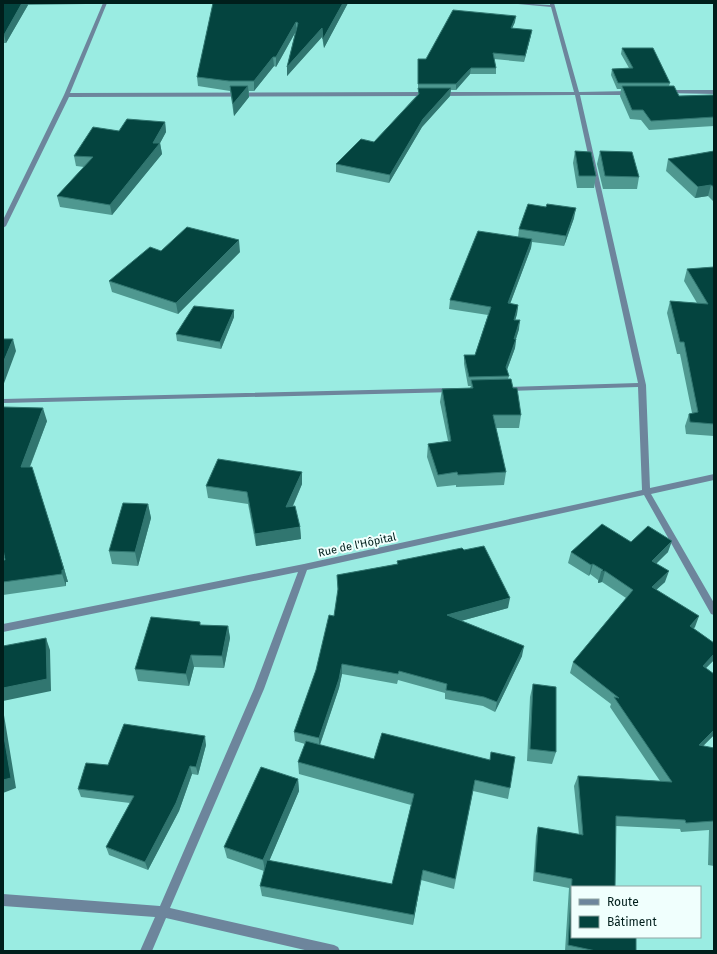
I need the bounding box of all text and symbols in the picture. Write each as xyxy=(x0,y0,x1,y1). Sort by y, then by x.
street label: Rue de l'Hôpital xyxy=(317,530,397,560)
legend xyxy=(571,886,701,938)
text: Route xyxy=(607,895,639,909)
text: Bâtiment xyxy=(607,915,657,929)

